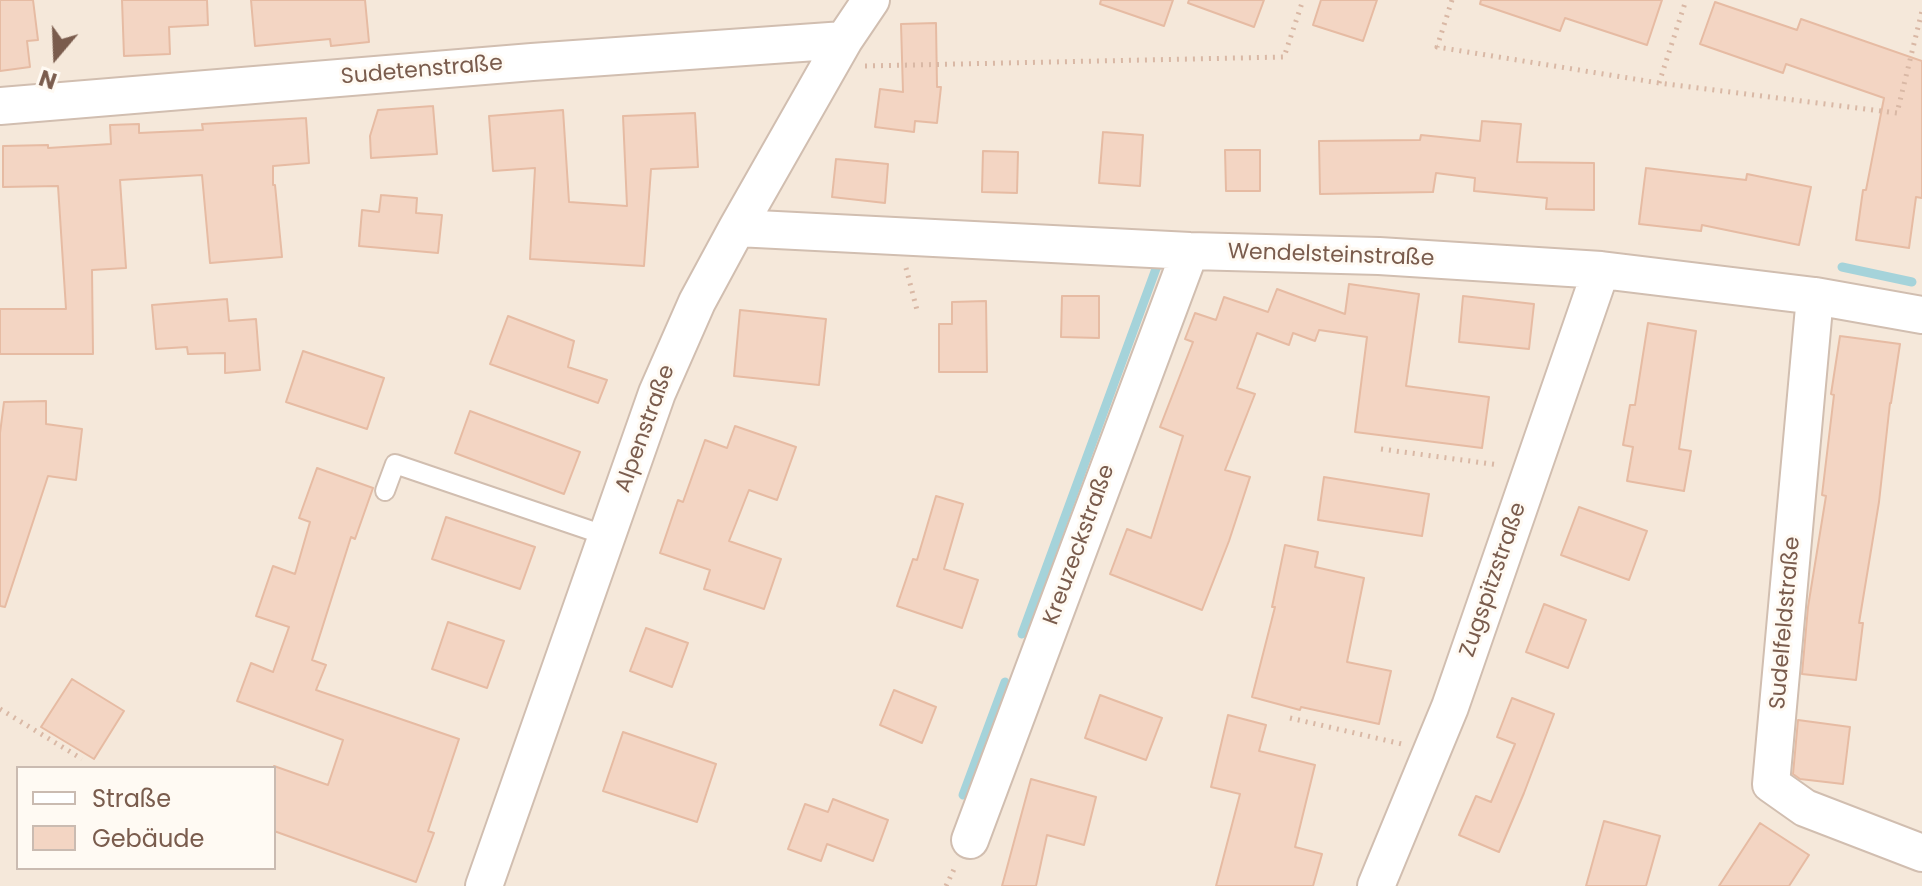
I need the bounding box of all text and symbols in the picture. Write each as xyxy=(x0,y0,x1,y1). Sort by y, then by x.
north arrow xyxy=(16,16,96,96)
street label: Sudetenstraße xyxy=(340,51,504,91)
text: N xyxy=(35,62,61,97)
street label: Wendelsteinstraße xyxy=(1227,239,1435,273)
street label: Alpenstraße xyxy=(611,362,681,496)
street label: Kreuzeckstraße xyxy=(1039,461,1121,629)
street label: Zugspitzstraße xyxy=(1455,499,1533,661)
street label: Sudelfeldstraße xyxy=(1765,536,1807,710)
legend xyxy=(16,766,276,870)
text: Straße xyxy=(92,782,171,815)
text: Gebäude xyxy=(92,822,204,855)

